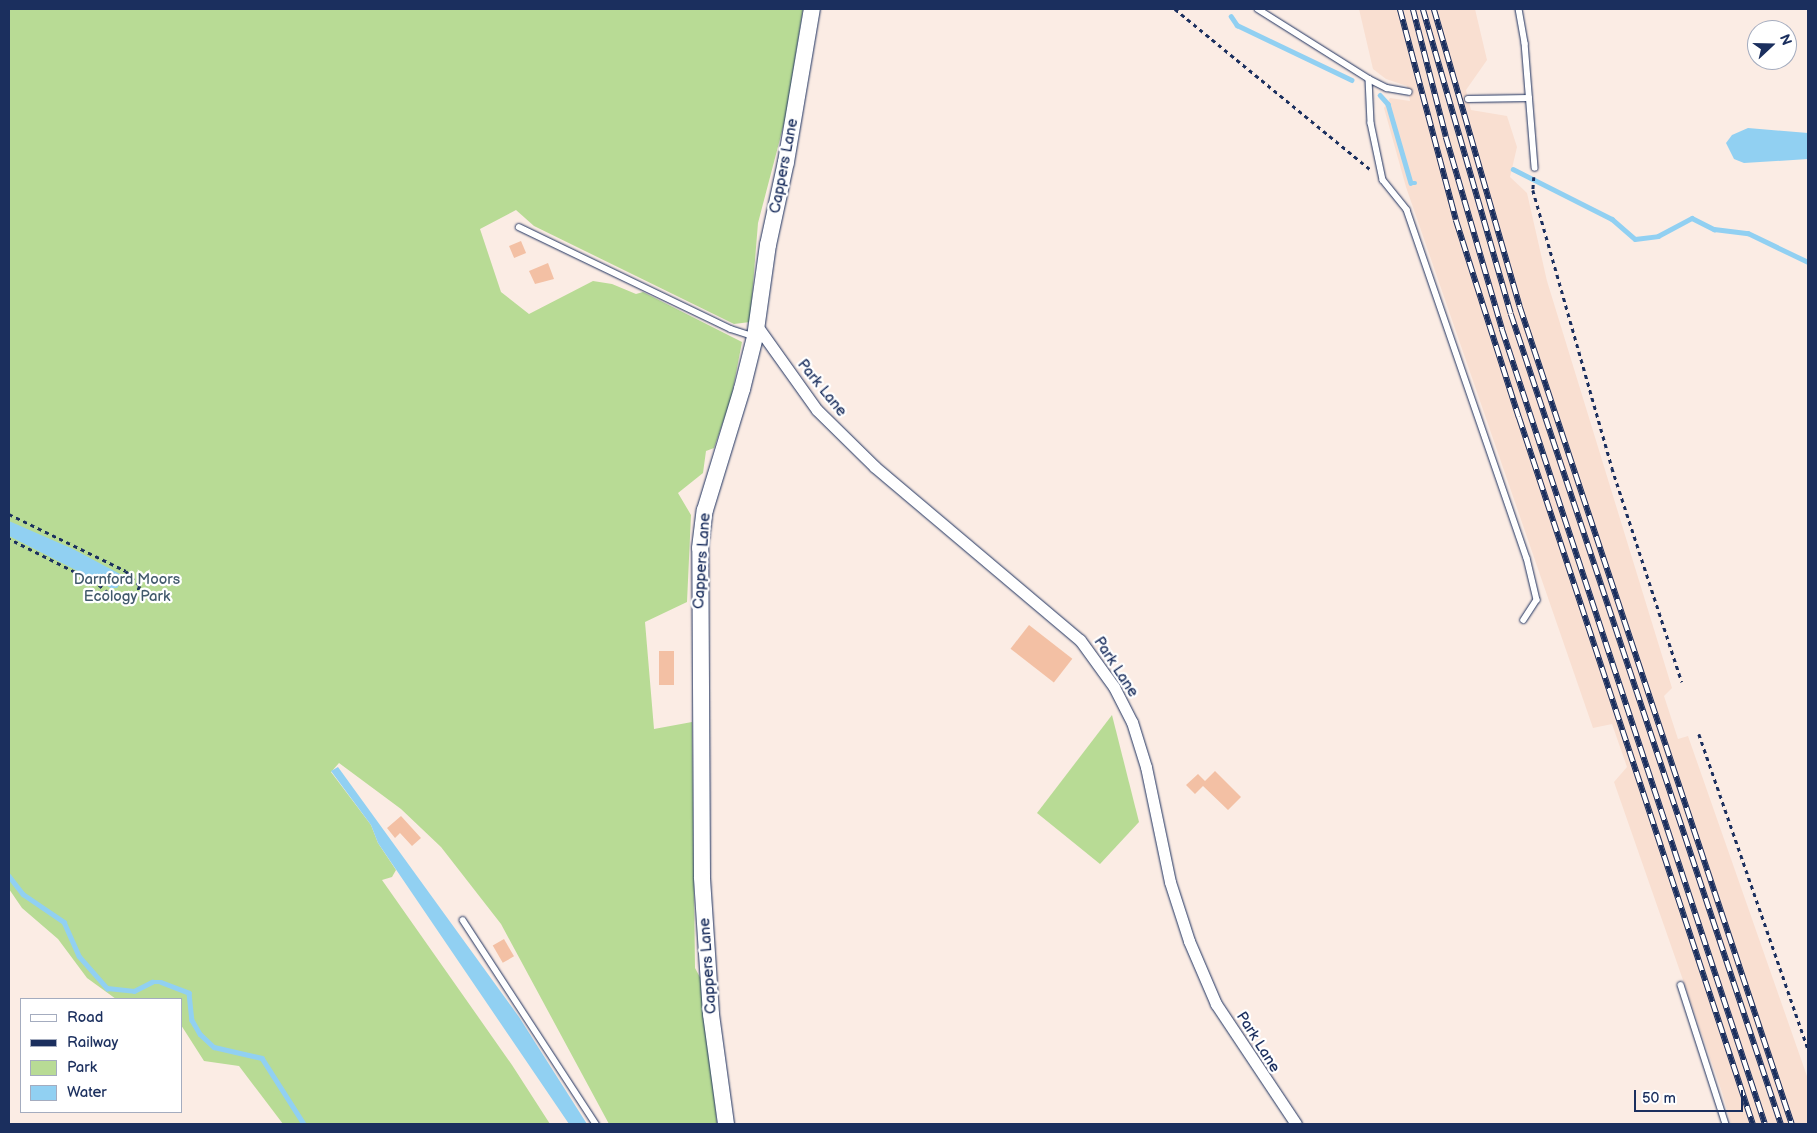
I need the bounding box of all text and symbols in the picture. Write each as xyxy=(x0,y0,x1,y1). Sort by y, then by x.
north arrow xyxy=(1747,20,1797,70)
text: N xyxy=(1776,32,1795,48)
street label: Cappers Lane xyxy=(766,117,802,215)
street label: Park Lane xyxy=(794,356,850,420)
street label: Cappers Lane xyxy=(690,512,714,610)
park label: Darnford Moors Ecology Park xyxy=(74,570,180,605)
street label: Park Lane xyxy=(1090,634,1142,700)
street label: Cappers Lane xyxy=(696,917,720,1015)
legend xyxy=(20,998,182,1113)
text: Road xyxy=(67,1008,103,1027)
street label: Park Lane xyxy=(1232,1008,1284,1076)
text: Railway xyxy=(67,1033,118,1052)
text: Park xyxy=(67,1058,97,1077)
scale bar xyxy=(1637,1080,1746,1112)
text: Water xyxy=(67,1083,107,1102)
text: 50 m xyxy=(1642,1089,1676,1108)

